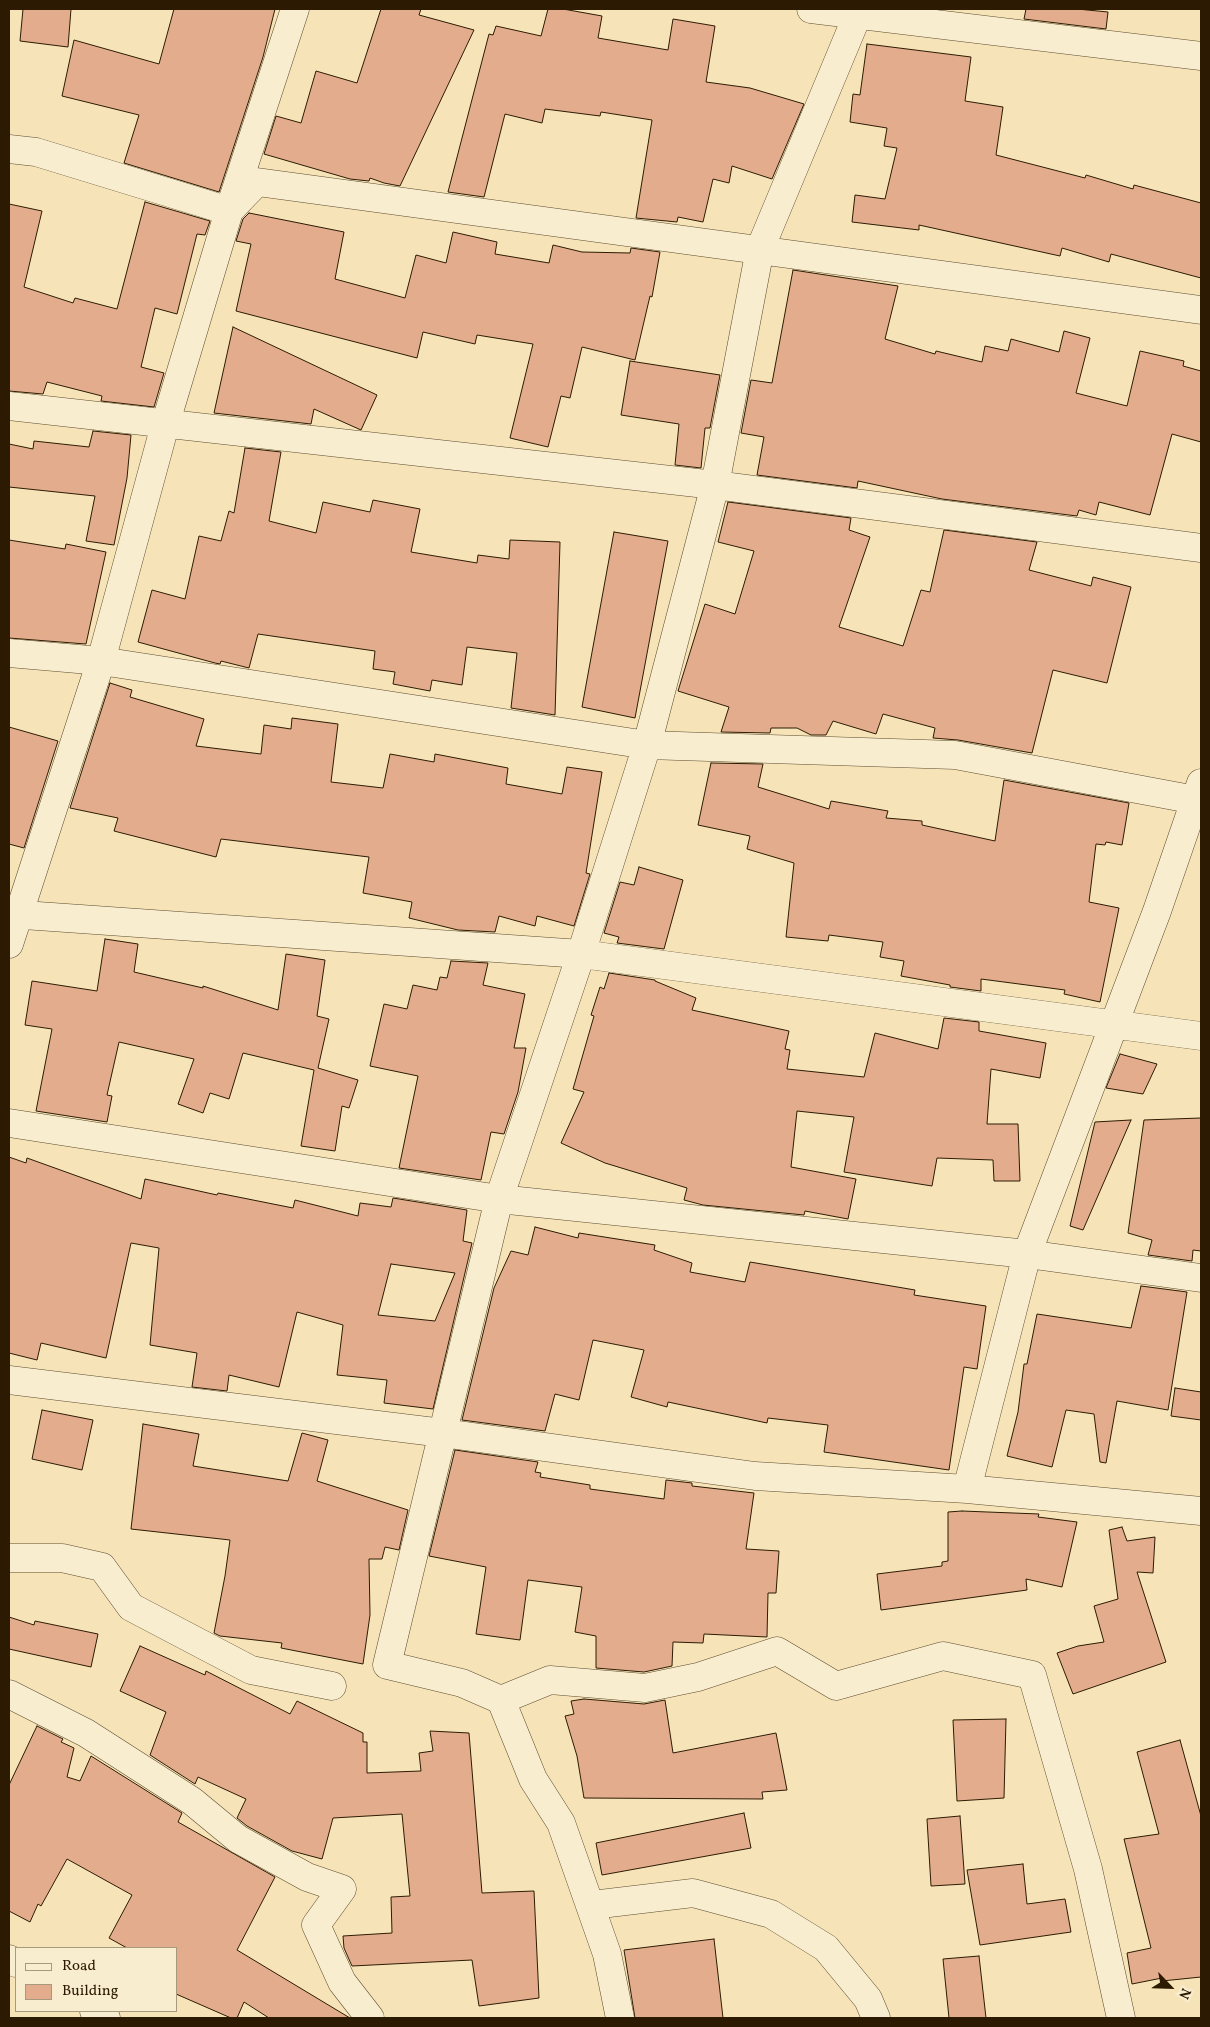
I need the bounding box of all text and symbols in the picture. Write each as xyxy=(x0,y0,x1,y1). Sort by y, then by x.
legend xyxy=(15,1947,178,2012)
text: Road xyxy=(62,1956,96,1977)
north arrow xyxy=(1145,1962,1195,2012)
text: Building xyxy=(62,1981,118,2002)
text: N xyxy=(1173,1985,1195,2002)

